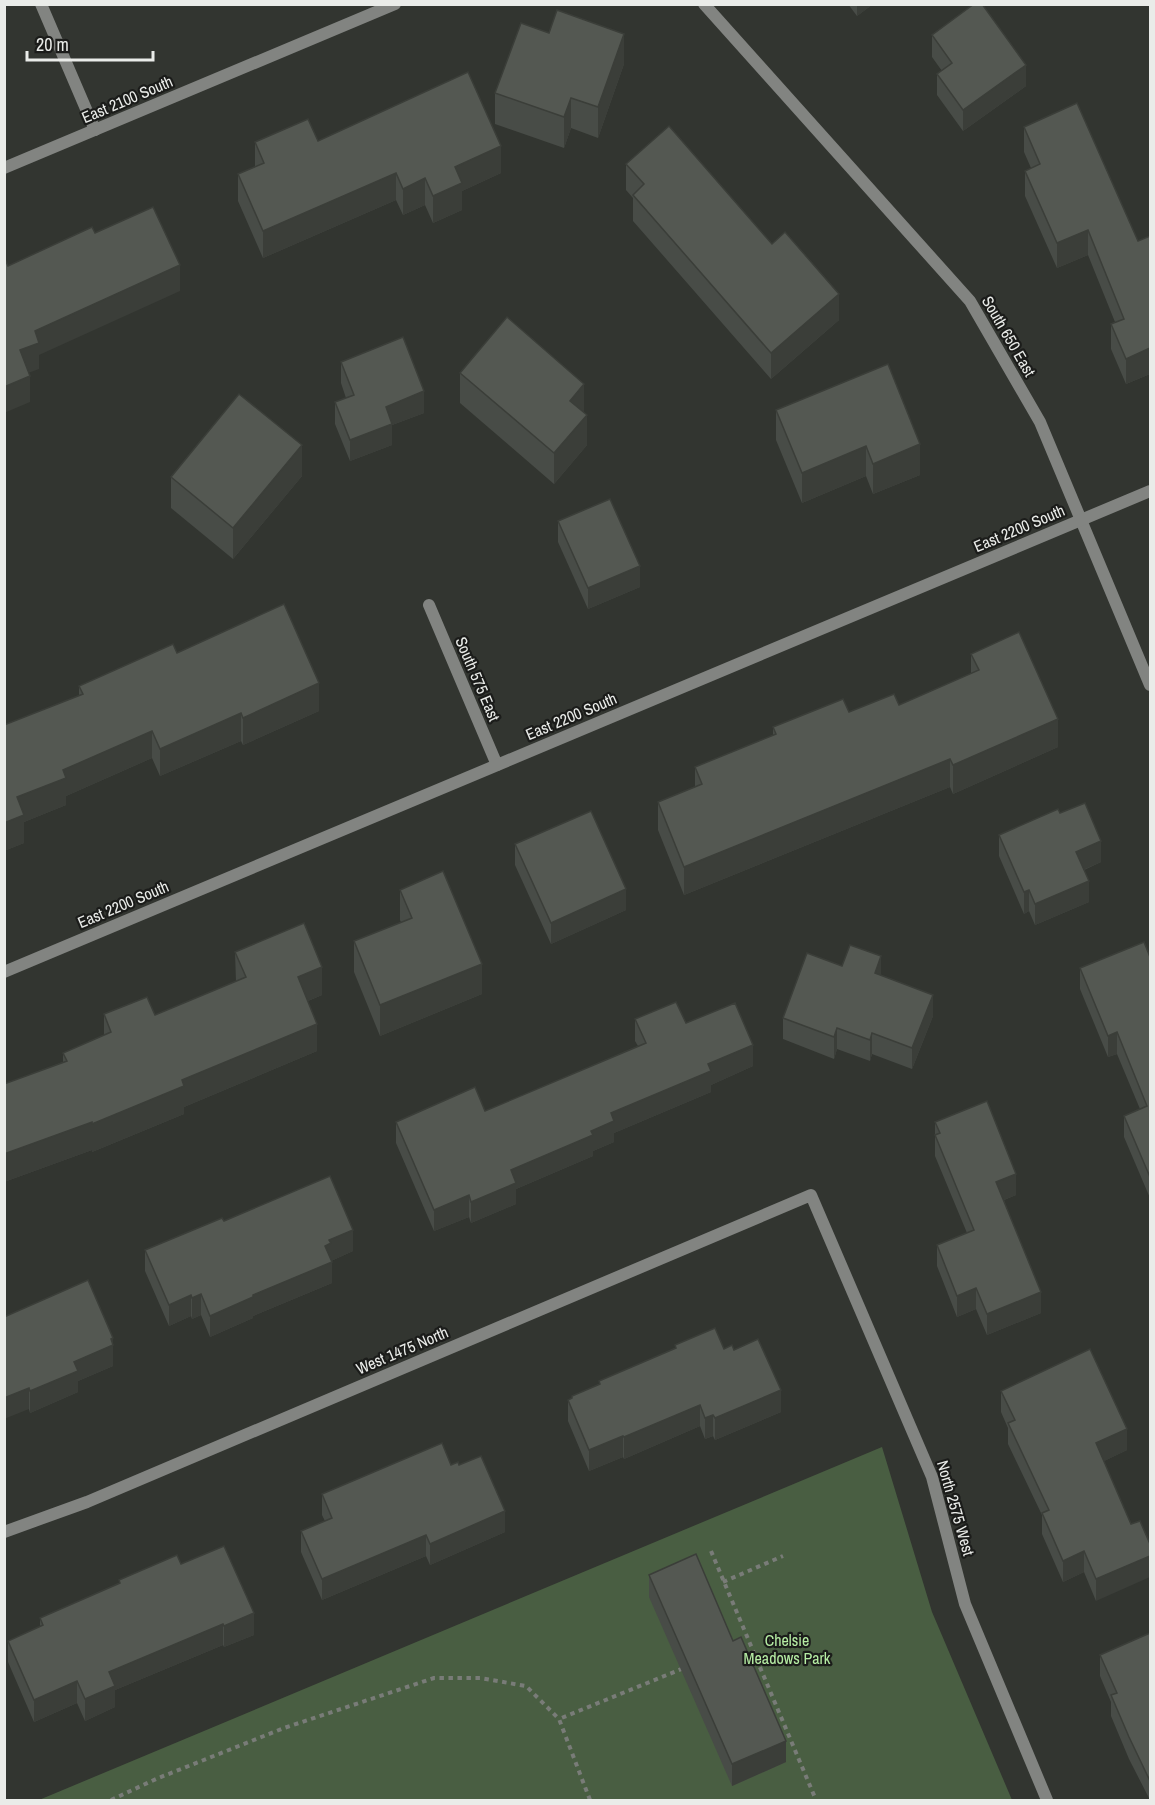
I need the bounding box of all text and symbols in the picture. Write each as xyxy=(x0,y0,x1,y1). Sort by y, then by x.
scale bar xyxy=(27,24,153,62)
text: 20 m xyxy=(36,32,69,57)
street label: East 2100 South xyxy=(78,70,176,128)
street label: South 650 East xyxy=(977,292,1041,381)
street label: East 2200 South xyxy=(970,499,1068,557)
street label: South 575 East xyxy=(450,633,506,725)
street label: East 2200 South xyxy=(522,687,620,745)
street label: East 2200 South xyxy=(74,875,172,933)
street label: West 1475 North xyxy=(352,1321,452,1379)
street label: North 2575 West xyxy=(932,1458,980,1559)
park label: Chelsie Meadows Park xyxy=(744,1629,831,1669)

